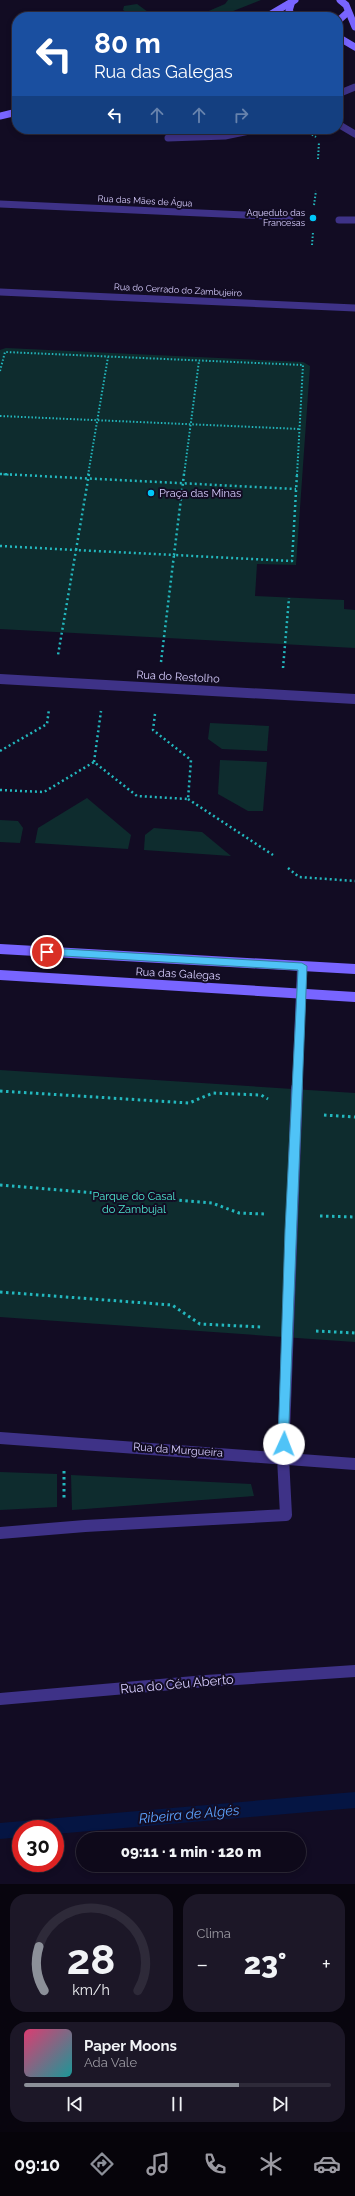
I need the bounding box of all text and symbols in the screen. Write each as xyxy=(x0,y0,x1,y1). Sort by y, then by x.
text: 80 m xyxy=(94,27,161,60)
icon: left xyxy=(28,28,80,80)
text: Rua das Galegas xyxy=(94,61,233,82)
icon: left xyxy=(104,104,126,126)
icon: ahead xyxy=(146,104,168,126)
icon: ahead xyxy=(188,104,210,126)
icon: right xyxy=(230,104,252,126)
street label: Rua das Mães de Água xyxy=(97,193,193,208)
place label: Aqueduto das Francesas xyxy=(246,208,306,228)
marker: Aqueduto das Francesas xyxy=(308,213,318,223)
street label: Rua do Cerrado do Zambujeiro xyxy=(114,282,242,298)
place label: Praça das Minas xyxy=(159,487,241,500)
marker: Praça das Minas xyxy=(146,488,156,498)
street label: Rua do Restolho xyxy=(136,668,220,686)
pin xyxy=(30,935,64,969)
icon: arrive xyxy=(36,941,58,963)
street label: Rua das Galegas xyxy=(135,965,221,983)
park label: Parque do Casal do Zambujal xyxy=(92,1190,176,1216)
position arrow xyxy=(263,1423,305,1465)
street label: Rua da Murgueira xyxy=(133,1440,223,1460)
street label: Rua do Céu Aberto xyxy=(120,1672,235,1696)
water label: Ribeira de Algés xyxy=(138,1802,240,1826)
speed limit sign: 30 xyxy=(12,1820,64,1872)
text: 09:11 · 1 min · 120 m xyxy=(121,1843,261,1861)
text: Clima xyxy=(197,1926,231,1941)
text: 28 xyxy=(67,1935,116,1984)
text: 23° xyxy=(244,1946,287,1981)
text: − xyxy=(197,1951,208,1977)
text: + xyxy=(322,1951,331,1977)
text: km/h xyxy=(72,1982,110,1998)
text: Paper Moons xyxy=(84,2037,177,2055)
text: Ada Vale xyxy=(84,2055,137,2070)
icon: previous xyxy=(64,2093,86,2115)
icon: pause xyxy=(166,2093,188,2115)
icon: next xyxy=(269,2093,291,2115)
icon: directions xyxy=(88,2150,116,2178)
icon: music xyxy=(144,2150,172,2178)
icon: phone xyxy=(201,2150,229,2178)
icon: climate xyxy=(257,2150,285,2178)
icon: car xyxy=(313,2150,341,2178)
text: 09:10 xyxy=(14,2154,60,2175)

